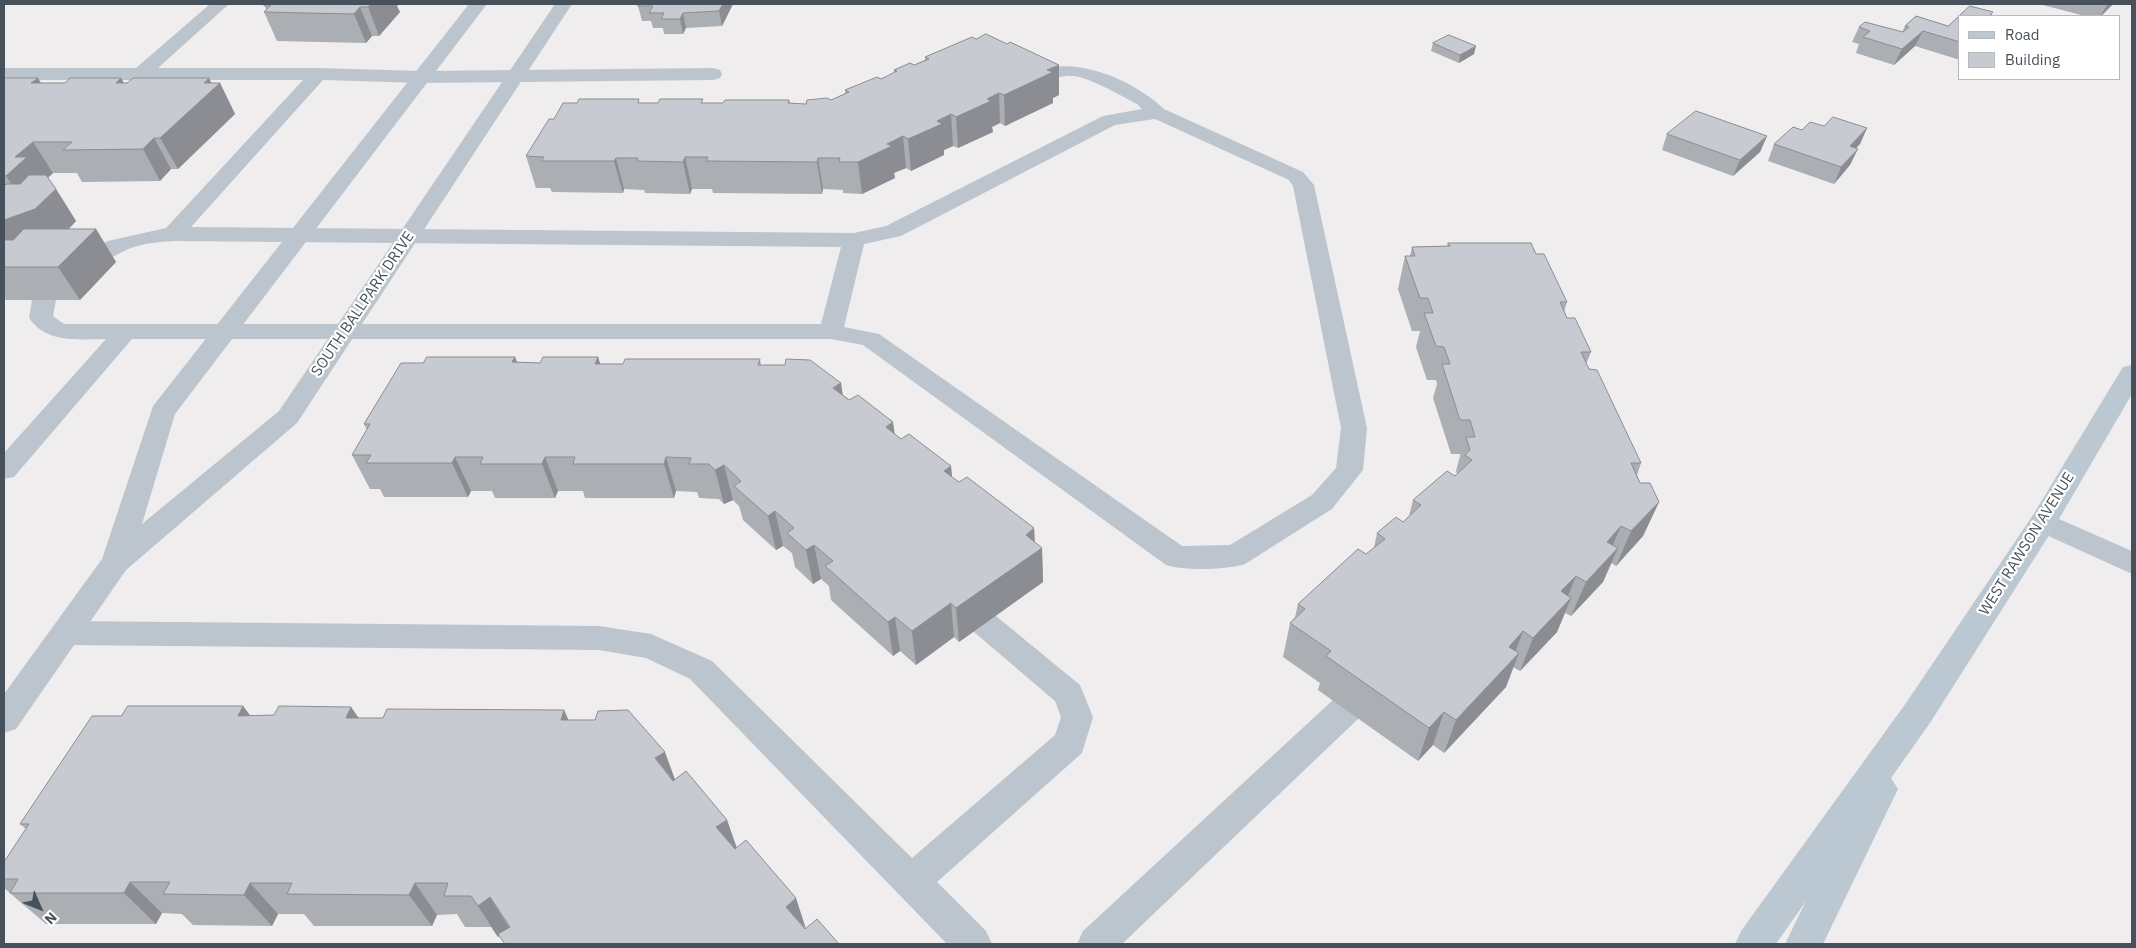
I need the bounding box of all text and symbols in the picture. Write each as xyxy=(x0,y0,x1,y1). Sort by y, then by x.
legend xyxy=(1958,15,2121,80)
text: Road xyxy=(2005,25,2040,44)
text: Building xyxy=(2005,50,2060,69)
street label: SOUTH BALLPARK DRIVE xyxy=(308,228,418,380)
street label: WEST RAWSON AVENUE xyxy=(1976,469,2078,619)
north arrow xyxy=(15,883,65,933)
text: N xyxy=(41,909,61,928)

